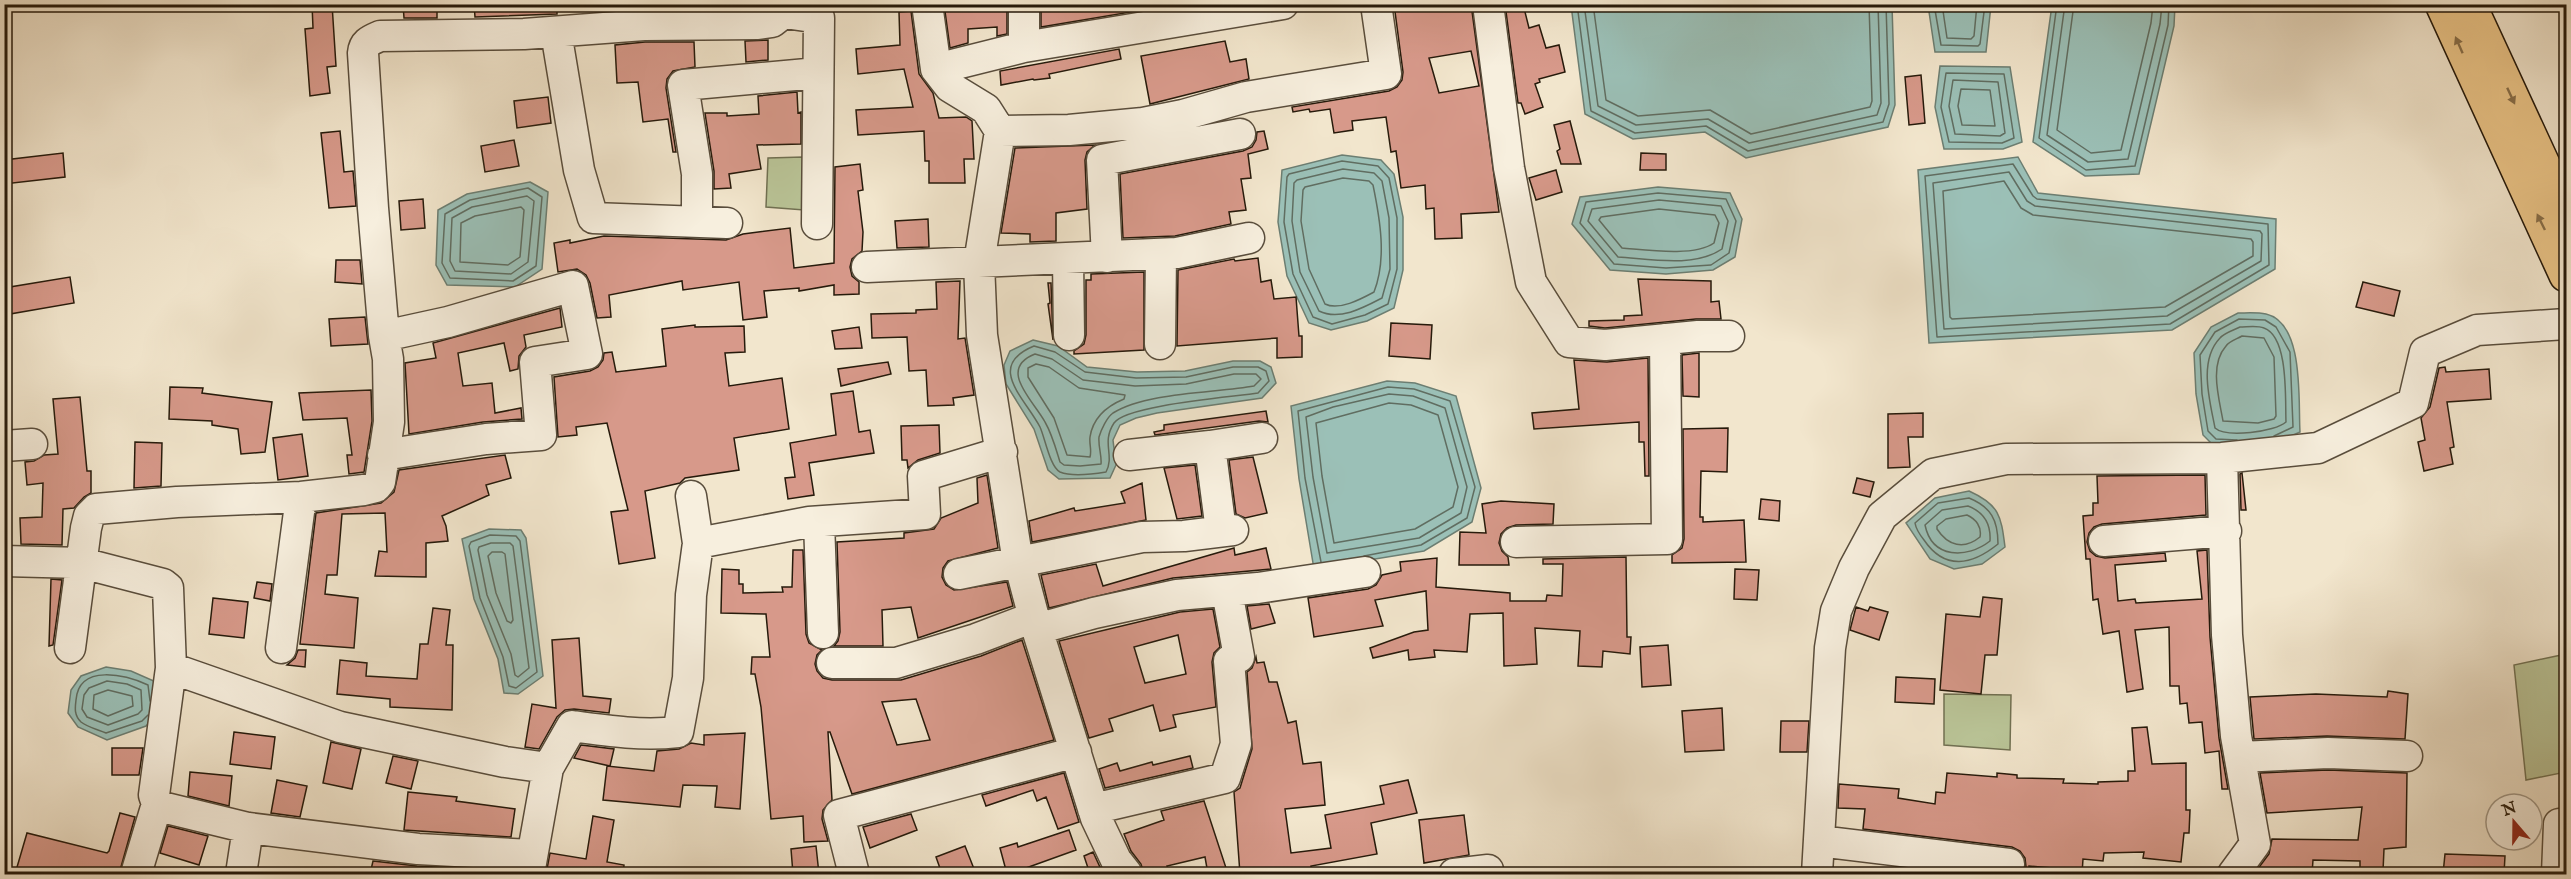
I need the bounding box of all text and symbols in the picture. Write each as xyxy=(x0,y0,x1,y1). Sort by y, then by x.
one-way arrow xyxy=(2455,37,2464,54)
one-way arrow xyxy=(2507,87,2516,104)
one-way arrow xyxy=(2537,214,2546,231)
north arrow xyxy=(2484,792,2544,852)
text: N xyxy=(2499,798,2520,822)

